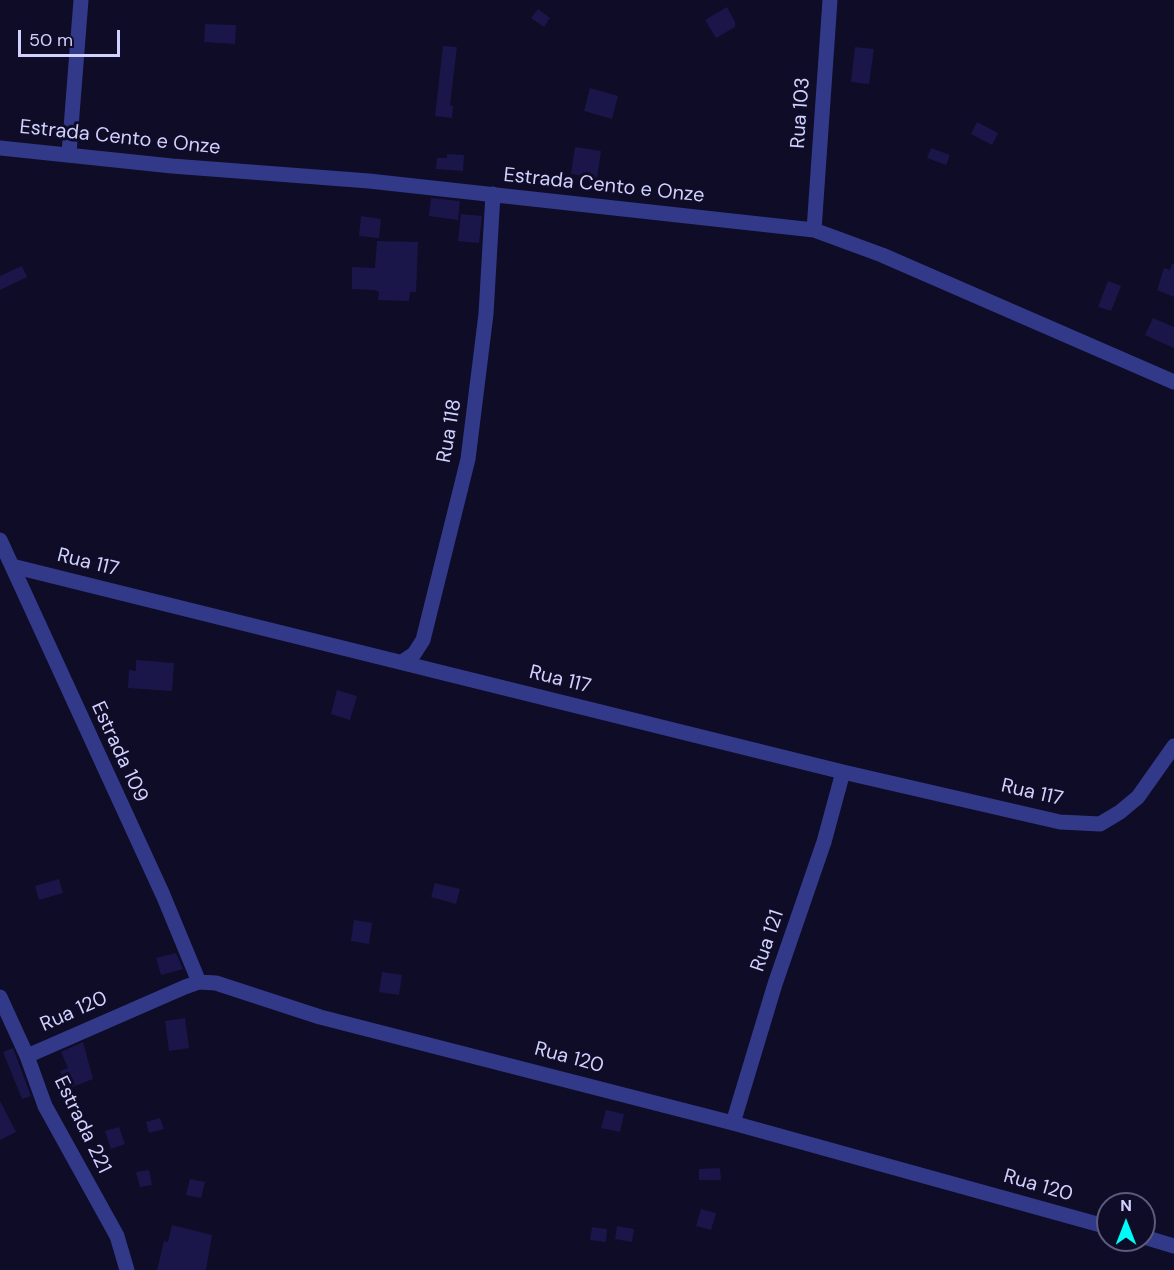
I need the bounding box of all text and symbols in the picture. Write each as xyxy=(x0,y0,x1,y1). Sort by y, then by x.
scale bar xyxy=(21,18,123,56)
text: 50 m xyxy=(29,28,73,52)
street label: Rua 103 xyxy=(787,77,815,149)
street label: Estrada Cento e Onze xyxy=(18,116,222,160)
street label: Estrada Cento e Onze xyxy=(502,164,706,208)
street label: Rua 118 xyxy=(433,397,467,465)
street label: Rua 117 xyxy=(55,544,121,582)
street label: Rua 117 xyxy=(527,661,593,699)
street label: Estrada 109 xyxy=(85,698,153,806)
street label: Rua 117 xyxy=(999,774,1065,812)
street label: Rua 121 xyxy=(746,907,790,975)
street label: Rua 120 xyxy=(37,987,111,1037)
street label: Rua 120 xyxy=(532,1037,606,1079)
street label: Estrada 221 xyxy=(48,1073,116,1177)
street label: Rua 120 xyxy=(1001,1165,1075,1207)
north arrow xyxy=(1096,1192,1156,1252)
text: N xyxy=(1120,1195,1132,1216)

